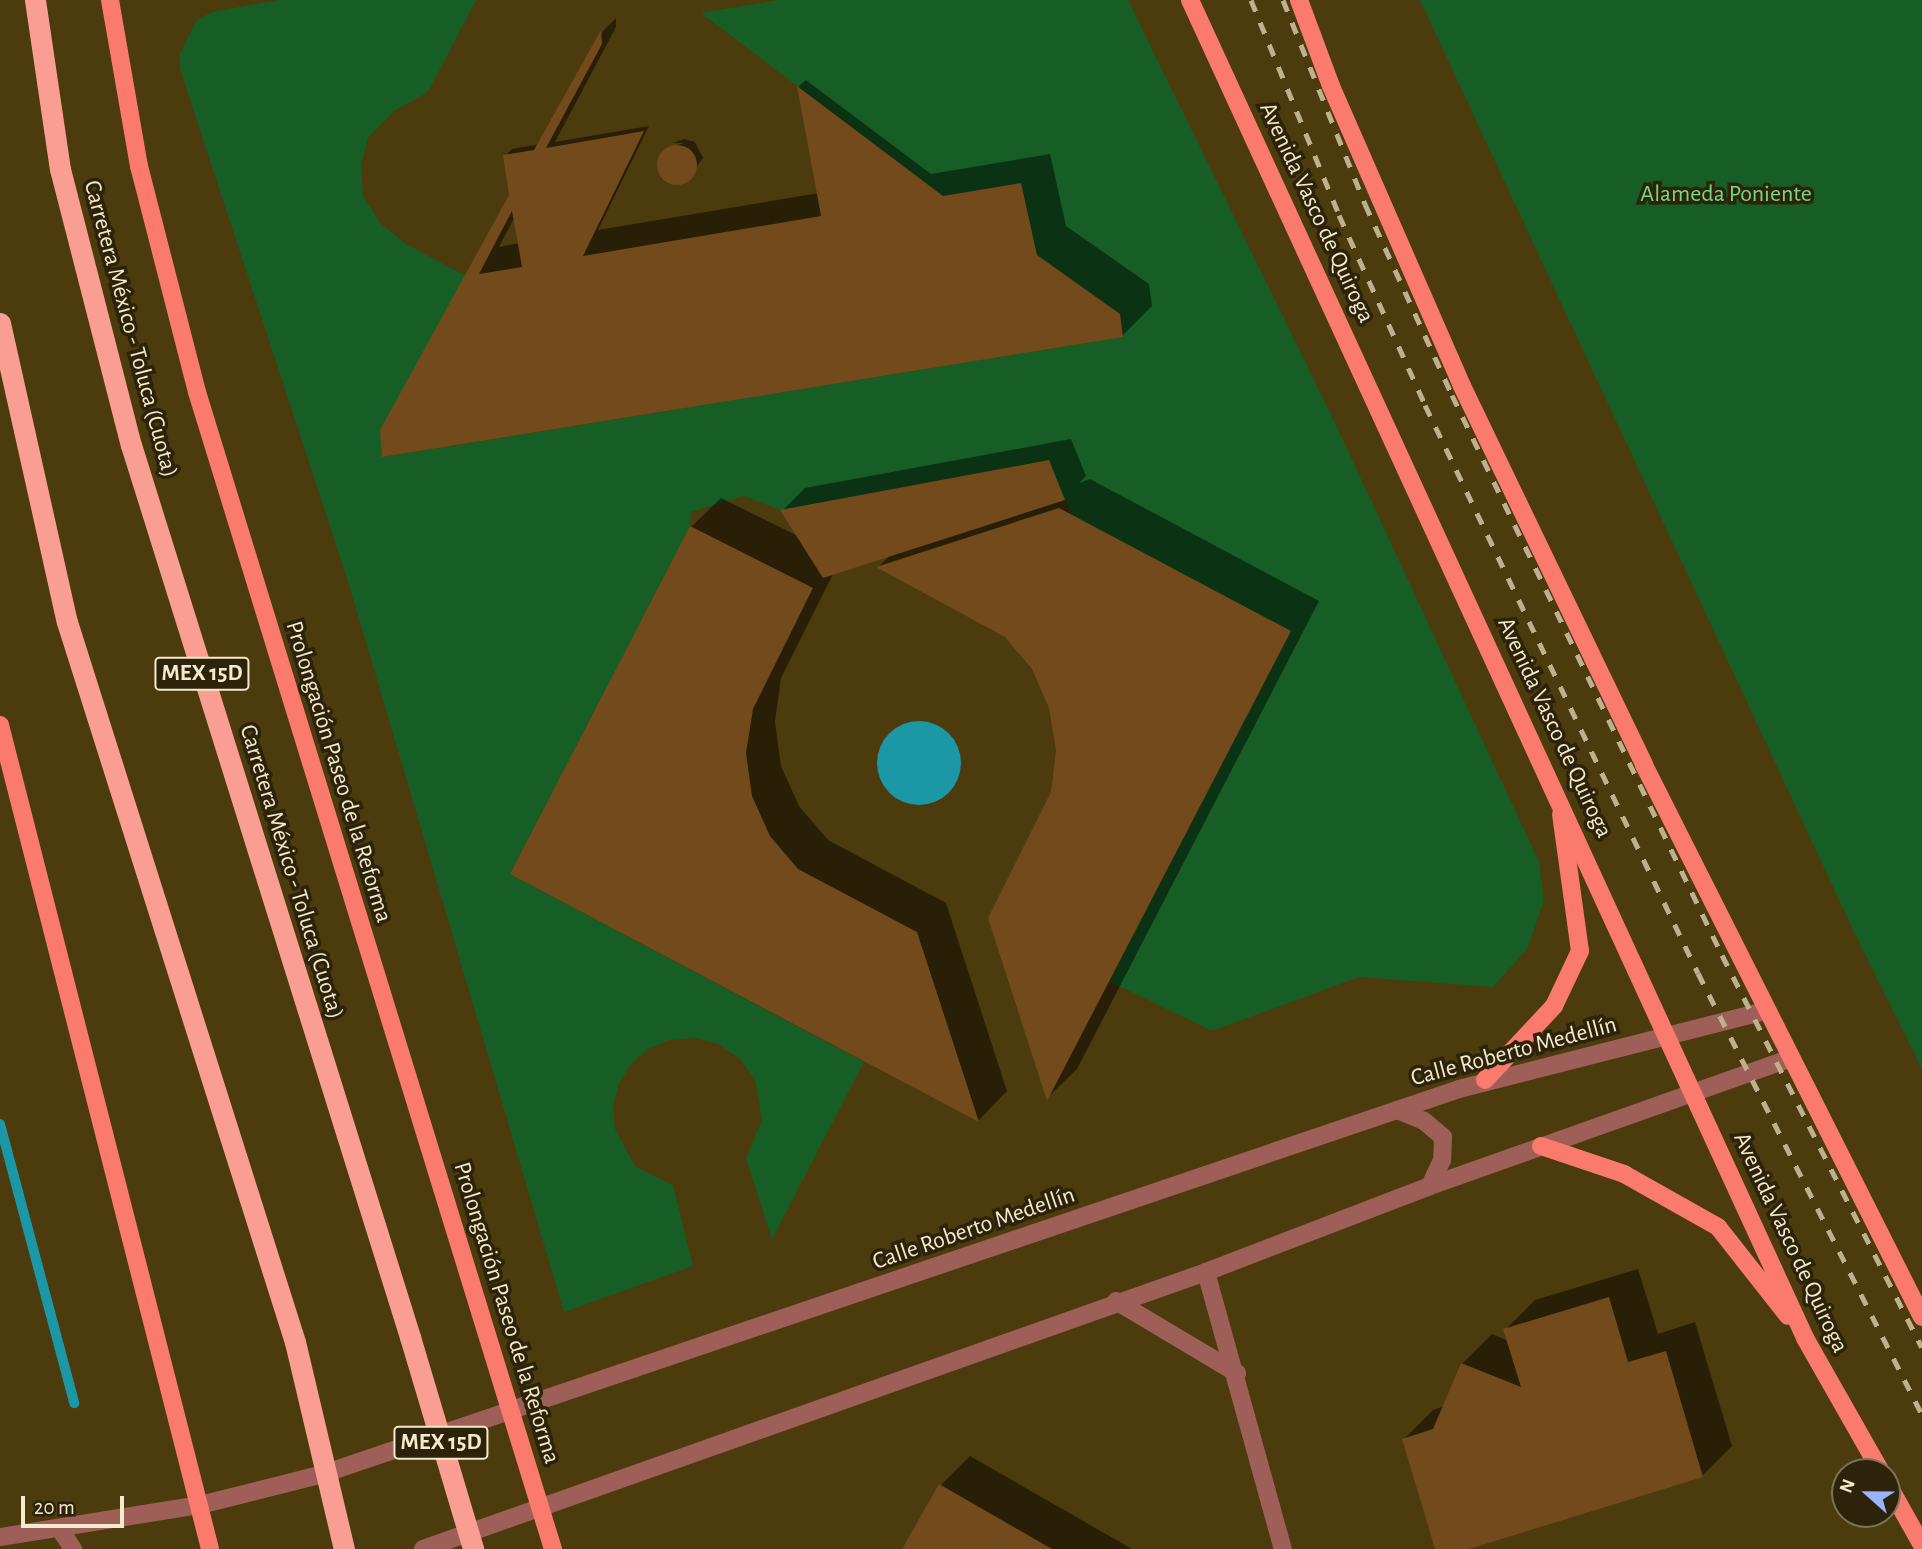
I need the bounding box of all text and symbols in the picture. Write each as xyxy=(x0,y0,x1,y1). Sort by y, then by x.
street label: Avenida Vasco de Quiroga xyxy=(1252,98,1380,328)
street label: Carretera México - Toluca (Cuota) xyxy=(76,177,184,481)
park label: Alameda Poniente xyxy=(1640,181,1812,209)
street label: Avenida Vasco de Quiroga xyxy=(1490,613,1618,843)
street label: Prolongación Paseo de la Reforma xyxy=(278,618,398,926)
road number: MEX 15D xyxy=(153,654,251,694)
street label: Carretera México - Toluca (Cuota) xyxy=(232,721,350,1023)
street label: Calle Roberto Medellín xyxy=(1408,1011,1620,1093)
street label: Avenida Vasco de Quiroga xyxy=(1726,1128,1854,1358)
street label: Prolongación Paseo de la Reforma xyxy=(446,1159,566,1467)
street label: Calle Roberto Medellín xyxy=(869,1181,1079,1277)
road number: MEX 15D xyxy=(392,1424,490,1462)
north arrow xyxy=(1831,1458,1901,1528)
text: N xyxy=(1837,1476,1859,1496)
scale bar xyxy=(24,1482,128,1526)
text: 20 m xyxy=(34,1497,75,1518)

